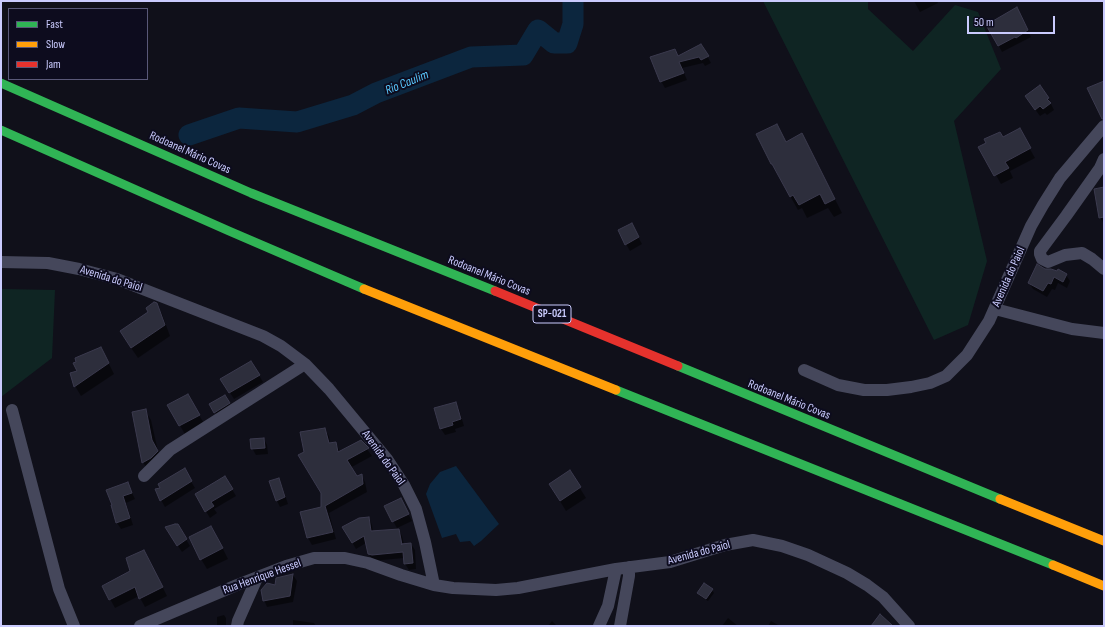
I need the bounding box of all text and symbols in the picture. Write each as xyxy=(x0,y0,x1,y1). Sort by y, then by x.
legend xyxy=(8,8,148,80)
scale bar xyxy=(969,8,1057,34)
text: 50 m xyxy=(974,15,994,30)
text: Fast xyxy=(46,17,63,32)
text: Slow xyxy=(46,37,65,52)
text: Jam xyxy=(46,57,61,72)
water label: Rio Caulim xyxy=(383,67,431,99)
street label: Rodoanel Mário Covas xyxy=(147,129,233,177)
street label: Avenida do Paiol xyxy=(989,245,1029,309)
street label: Rodoanel Mário Covas xyxy=(446,253,532,299)
street label: Avenida do Paiol xyxy=(78,263,144,295)
road number: SP-021 xyxy=(533,305,571,323)
street label: Rodoanel Mário Covas xyxy=(746,377,832,423)
street label: Avenida do Paiol xyxy=(358,428,408,488)
street label: Avenida do Paiol xyxy=(666,538,732,568)
street label: Rua Henrique Hessel xyxy=(221,556,303,598)

